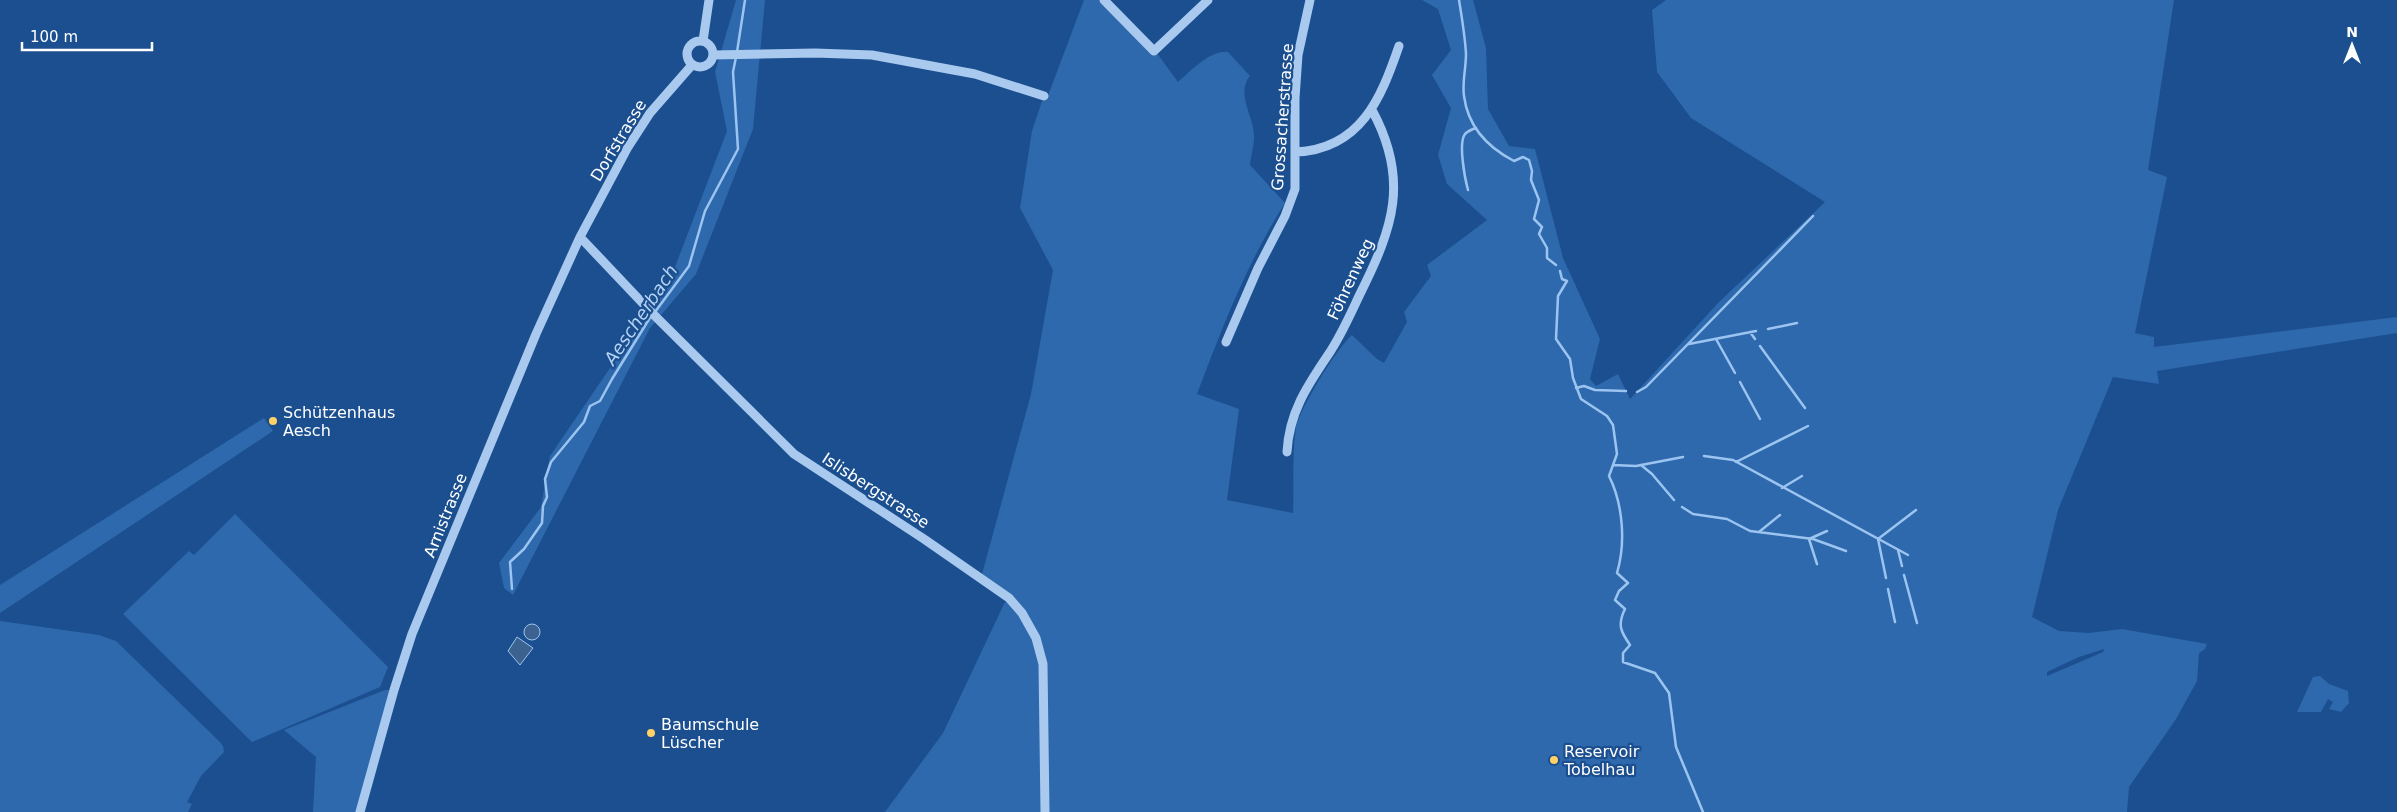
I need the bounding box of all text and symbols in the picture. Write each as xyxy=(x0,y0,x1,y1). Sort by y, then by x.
scale bar xyxy=(22,20,152,52)
north arrow xyxy=(2327,20,2377,70)
text: N xyxy=(2346,24,2358,40)
text: 100 m xyxy=(30,28,78,46)
street label: Grossacherstrasse xyxy=(1268,43,1297,191)
street label: Dorfstrasse xyxy=(587,96,650,185)
street label: Föhrenweg xyxy=(1323,235,1378,323)
water label: Aescherbach xyxy=(599,261,682,370)
place label: Schützenhaus Aesch xyxy=(283,403,395,440)
marker: Schützenhaus Aesch xyxy=(267,415,279,427)
street label: Islisbergstrasse xyxy=(818,449,933,532)
street label: Arnistrasse xyxy=(420,470,471,560)
place label: Baumschule Lüscher xyxy=(661,715,759,752)
marker: Baumschule Lüscher xyxy=(645,727,657,739)
place label: Reservoir Tobelhau xyxy=(1563,742,1640,779)
marker: Reservoir Tobelhau xyxy=(1548,754,1560,766)

